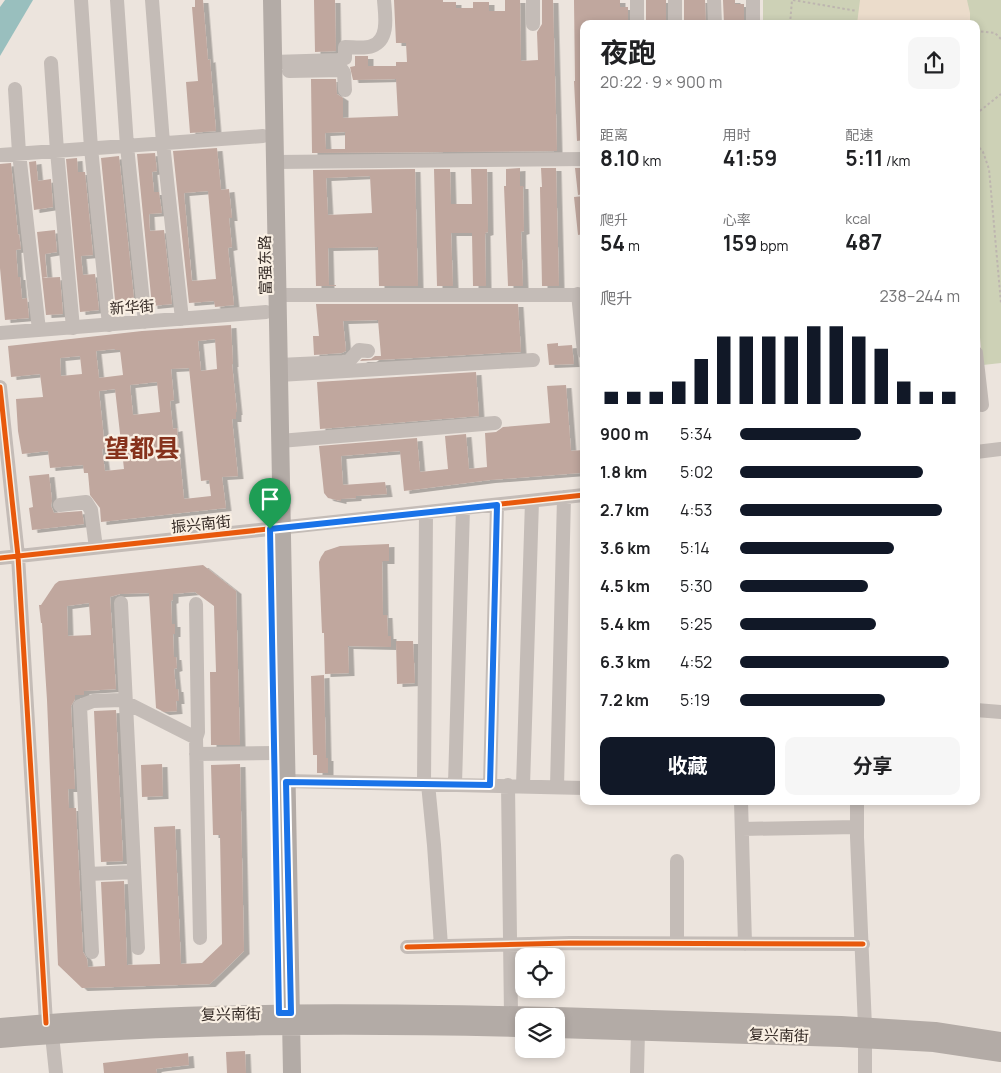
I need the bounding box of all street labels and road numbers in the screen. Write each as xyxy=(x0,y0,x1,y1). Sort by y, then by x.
street label: 富强东路 xyxy=(254,235,276,295)
street label: 新华街 xyxy=(109,295,155,319)
street label: 振兴南街 xyxy=(170,510,232,538)
street label: 复兴南街 xyxy=(201,1003,261,1025)
street label: 复兴南街 xyxy=(749,1023,809,1047)

